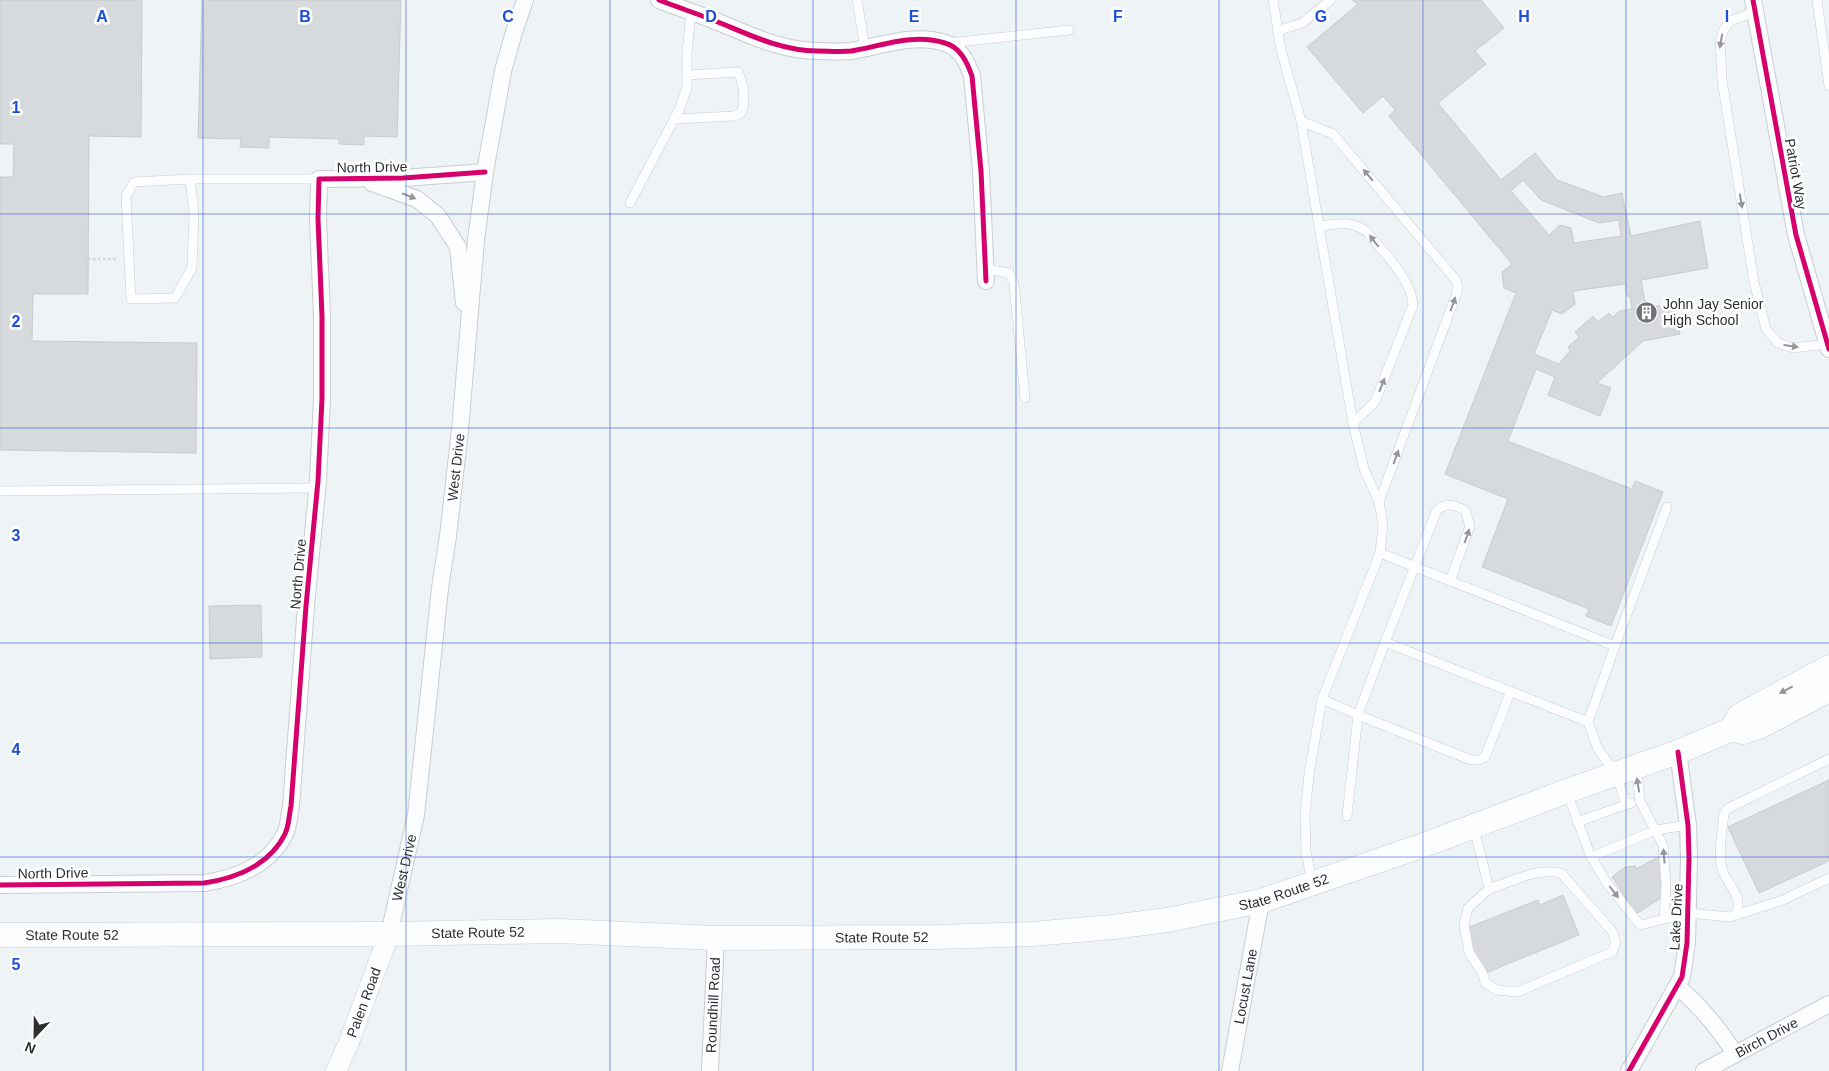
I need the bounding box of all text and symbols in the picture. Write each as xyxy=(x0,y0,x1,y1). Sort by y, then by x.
text: A xyxy=(96,8,108,25)
text: B xyxy=(299,8,311,25)
text: C xyxy=(502,8,514,25)
text: D xyxy=(705,8,717,25)
text: E xyxy=(909,8,920,25)
text: F xyxy=(1113,8,1123,25)
text: G xyxy=(1315,8,1327,25)
text: H xyxy=(1518,8,1530,25)
text: I xyxy=(1725,8,1729,25)
one-way arrow xyxy=(1717,33,1725,49)
text: 1 xyxy=(12,99,21,116)
street label: Patriot Way xyxy=(1782,137,1810,211)
street label: North Drive xyxy=(336,158,408,176)
one-way arrow xyxy=(1362,169,1373,182)
one-way arrow xyxy=(402,192,417,200)
one-way arrow xyxy=(1737,194,1745,210)
one-way arrow xyxy=(1369,234,1379,248)
place label: John Jay Senior High School xyxy=(1663,296,1764,328)
one-way arrow xyxy=(1450,297,1457,312)
building icon: John Jay Senior High School xyxy=(1635,300,1659,324)
text: 2 xyxy=(12,313,21,330)
one-way arrow xyxy=(1784,342,1800,350)
one-way arrow xyxy=(1378,377,1386,392)
street label: West Drive xyxy=(444,432,468,502)
one-way arrow xyxy=(1392,449,1400,464)
text: 3 xyxy=(12,527,21,544)
one-way arrow xyxy=(1463,528,1471,543)
street label: North Drive xyxy=(287,538,309,610)
one-way arrow xyxy=(1779,686,1793,694)
text: 4 xyxy=(12,741,21,758)
one-way arrow xyxy=(1633,776,1641,792)
street label: West Drive xyxy=(389,832,419,903)
one-way arrow xyxy=(1660,848,1668,864)
street label: North Drive xyxy=(17,864,89,882)
street label: State Route 52 xyxy=(1237,870,1331,913)
street label: Lake Drive xyxy=(1666,883,1686,951)
one-way arrow xyxy=(1608,885,1619,898)
street label: State Route 52 xyxy=(431,924,525,941)
street label: State Route 52 xyxy=(25,927,119,943)
street label: State Route 52 xyxy=(835,929,929,945)
street label: Locust Lane xyxy=(1231,947,1260,1025)
text: 5 xyxy=(12,956,21,973)
street label: Roundhill Road xyxy=(703,957,723,1053)
street label: Palen Road xyxy=(343,965,384,1040)
north arrow xyxy=(10,1011,60,1061)
street label: Birch Drive xyxy=(1733,1014,1801,1061)
text: N xyxy=(22,1039,38,1057)

